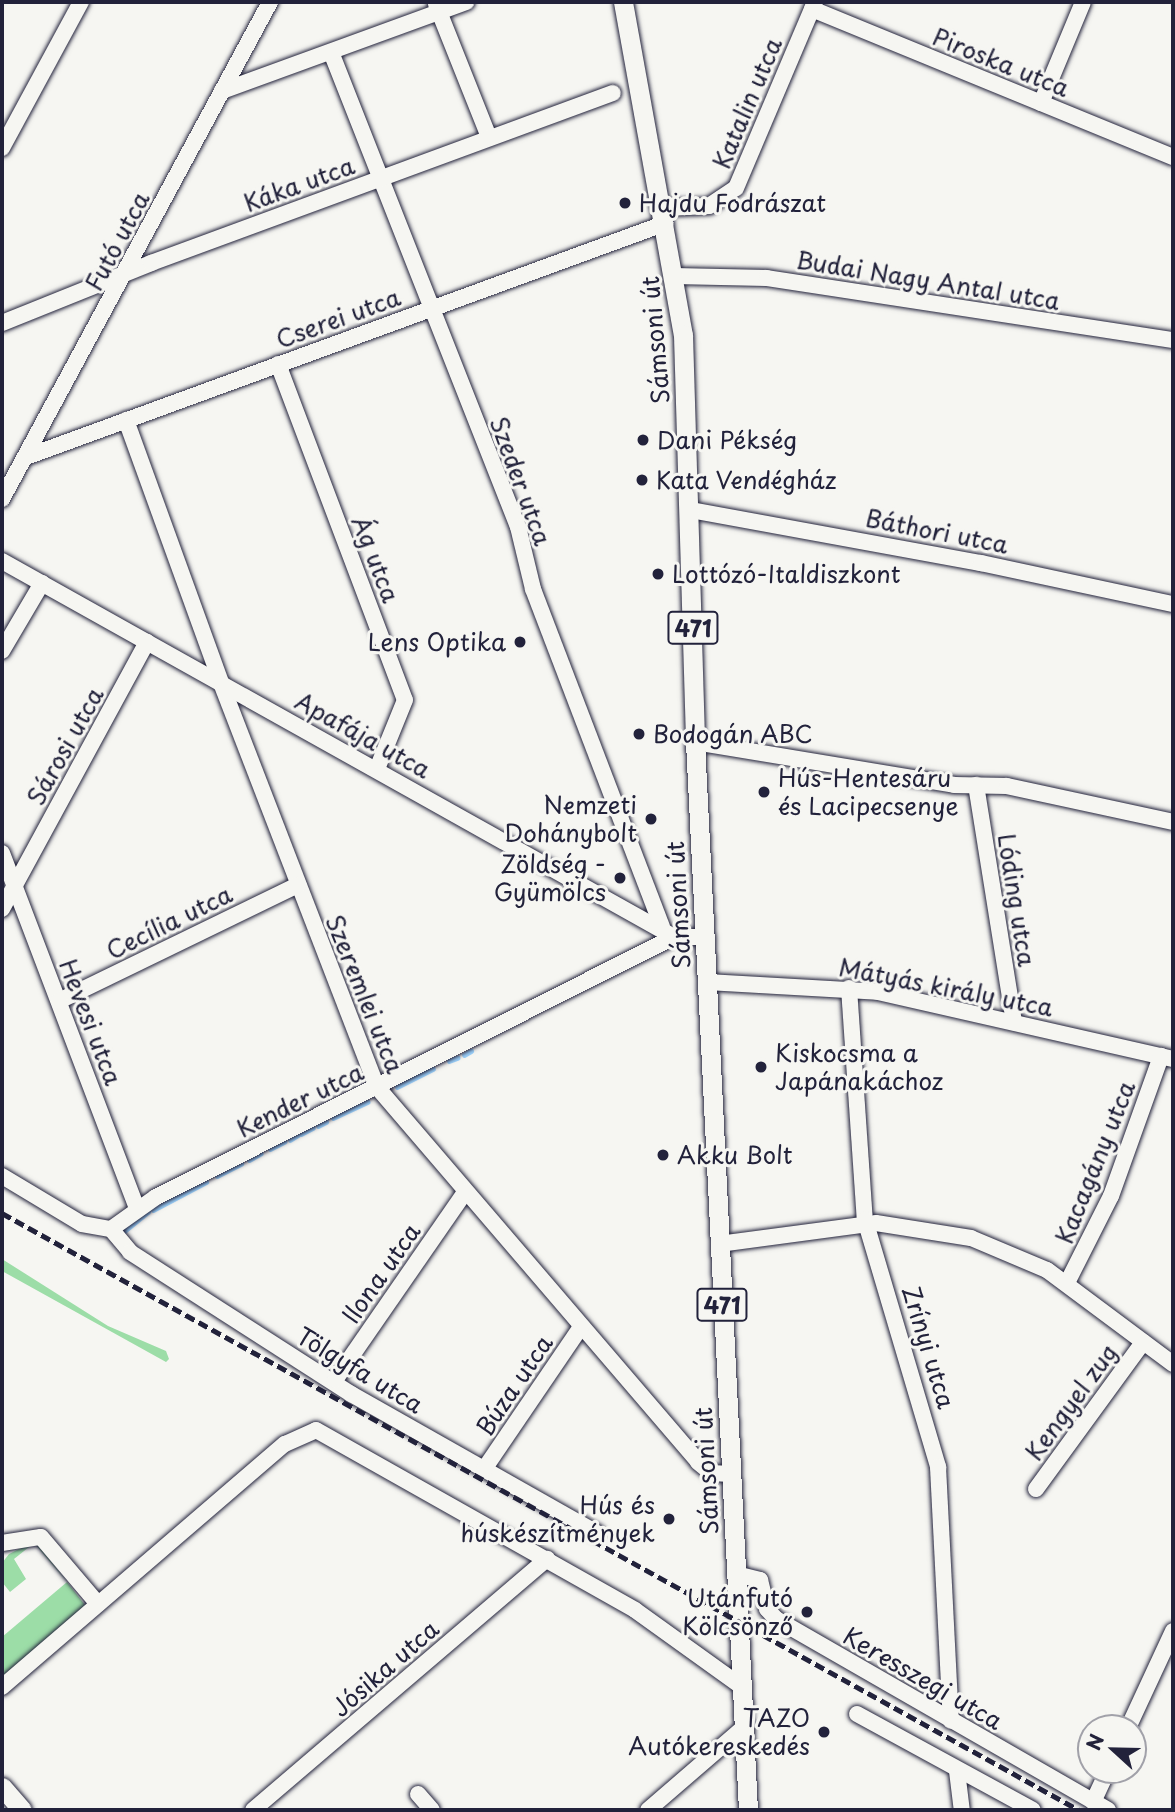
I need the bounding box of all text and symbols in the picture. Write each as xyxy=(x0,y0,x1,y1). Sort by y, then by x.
street label: Piroska utca xyxy=(929,22,1073,102)
street label: Katalin utca xyxy=(706,32,788,174)
street label: Káka utca xyxy=(239,150,359,218)
street label: Futó utca xyxy=(79,186,155,296)
place label: Hajdu Fodrászat xyxy=(639,189,826,217)
marker: Hajdu Fodrászat xyxy=(617,195,633,211)
street label: Budai Nagy Antal utca xyxy=(793,245,1063,315)
street label: Sámsoni út xyxy=(635,275,675,405)
street label: Cserei utca xyxy=(271,282,405,354)
street label: Szeder utca xyxy=(484,412,558,550)
place label: Dani Pékség xyxy=(657,426,798,454)
marker: Dani Pékség xyxy=(635,432,651,448)
place label: Kata Vendégház xyxy=(656,466,839,494)
marker: Kata Vendégház xyxy=(634,472,650,488)
street label: Báthori utca xyxy=(864,503,1010,559)
street label: Ág utca xyxy=(346,511,406,607)
place label: Lottózó-Italdiszkont xyxy=(672,560,901,588)
marker: Lottózó-Italdiszkont xyxy=(650,566,666,582)
road number: 471 xyxy=(667,608,719,648)
place label: Lens Optika xyxy=(369,628,506,656)
marker: Lens Optika xyxy=(512,634,528,650)
street label: Sárosi utca xyxy=(21,682,109,810)
street label: Apafája utca xyxy=(290,686,436,784)
place label: Bodogán ABC xyxy=(653,720,813,748)
marker: Bodogán ABC xyxy=(631,726,647,742)
place label: Hús-Hentesáru és Lacipecsenye xyxy=(778,764,961,820)
marker: Hús-Hentesáru és Lacipecsenye xyxy=(756,784,772,800)
place label: Nemzeti Dohánybolt xyxy=(504,791,637,847)
marker: Nemzeti Dohánybolt xyxy=(643,811,659,827)
street label: Lóding utca xyxy=(992,831,1042,969)
street label: Sámsoni út xyxy=(660,841,696,969)
place label: Zöldség - Gyümölcs xyxy=(494,850,606,906)
marker: Zöldség - Gyümölcs xyxy=(612,870,628,886)
street label: Cecília utca xyxy=(101,879,237,965)
street label: Szeremlei utca xyxy=(320,910,410,1078)
street label: Mátyás király utca xyxy=(836,952,1056,1022)
street label: Hevesi utca xyxy=(54,955,128,1089)
place label: Kiskocsma a Japánakáchoz xyxy=(775,1039,943,1095)
street label: Kender utca xyxy=(232,1057,368,1143)
marker: Kiskocsma a Japánakáchoz xyxy=(753,1059,769,1075)
street label: Kacagány utca xyxy=(1049,1077,1141,1247)
place label: Akku Bolt xyxy=(677,1141,795,1169)
marker: Akku Bolt xyxy=(655,1147,671,1163)
street label: Ilona utca xyxy=(336,1218,426,1328)
street label: Zrínyi utca xyxy=(897,1282,961,1412)
road number: 471 xyxy=(696,1286,748,1324)
street label: Tölgyfa utca xyxy=(292,1321,428,1419)
street label: Búza utca xyxy=(470,1329,558,1441)
street label: Kengyel zug xyxy=(1019,1338,1123,1466)
street label: Sámsoni út xyxy=(688,1407,724,1535)
place label: Hús és húskészítmények xyxy=(460,1491,655,1547)
marker: Hús és húskészítmények xyxy=(661,1511,677,1527)
place label: Utánfutó Kölcsönző xyxy=(682,1584,793,1640)
marker: Utánfutó Kölcsönző xyxy=(799,1604,815,1620)
street label: Jósika utca xyxy=(326,1614,444,1722)
street label: Keresszegi utca xyxy=(839,1621,1007,1735)
place label: TAZO Autókereskedés xyxy=(628,1704,810,1760)
north arrow xyxy=(1077,1714,1147,1784)
marker: TAZO Autókereskedés xyxy=(816,1724,832,1740)
text: N xyxy=(1079,1730,1110,1754)

